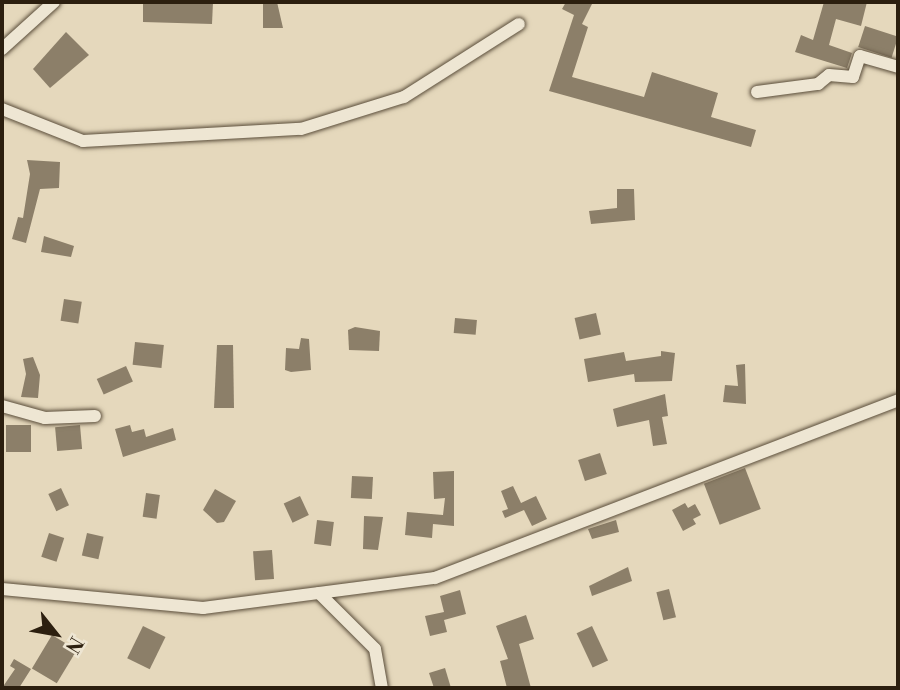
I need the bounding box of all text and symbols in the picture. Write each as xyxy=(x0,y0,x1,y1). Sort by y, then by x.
north arrow xyxy=(21,599,91,669)
text: N xyxy=(60,632,88,657)

